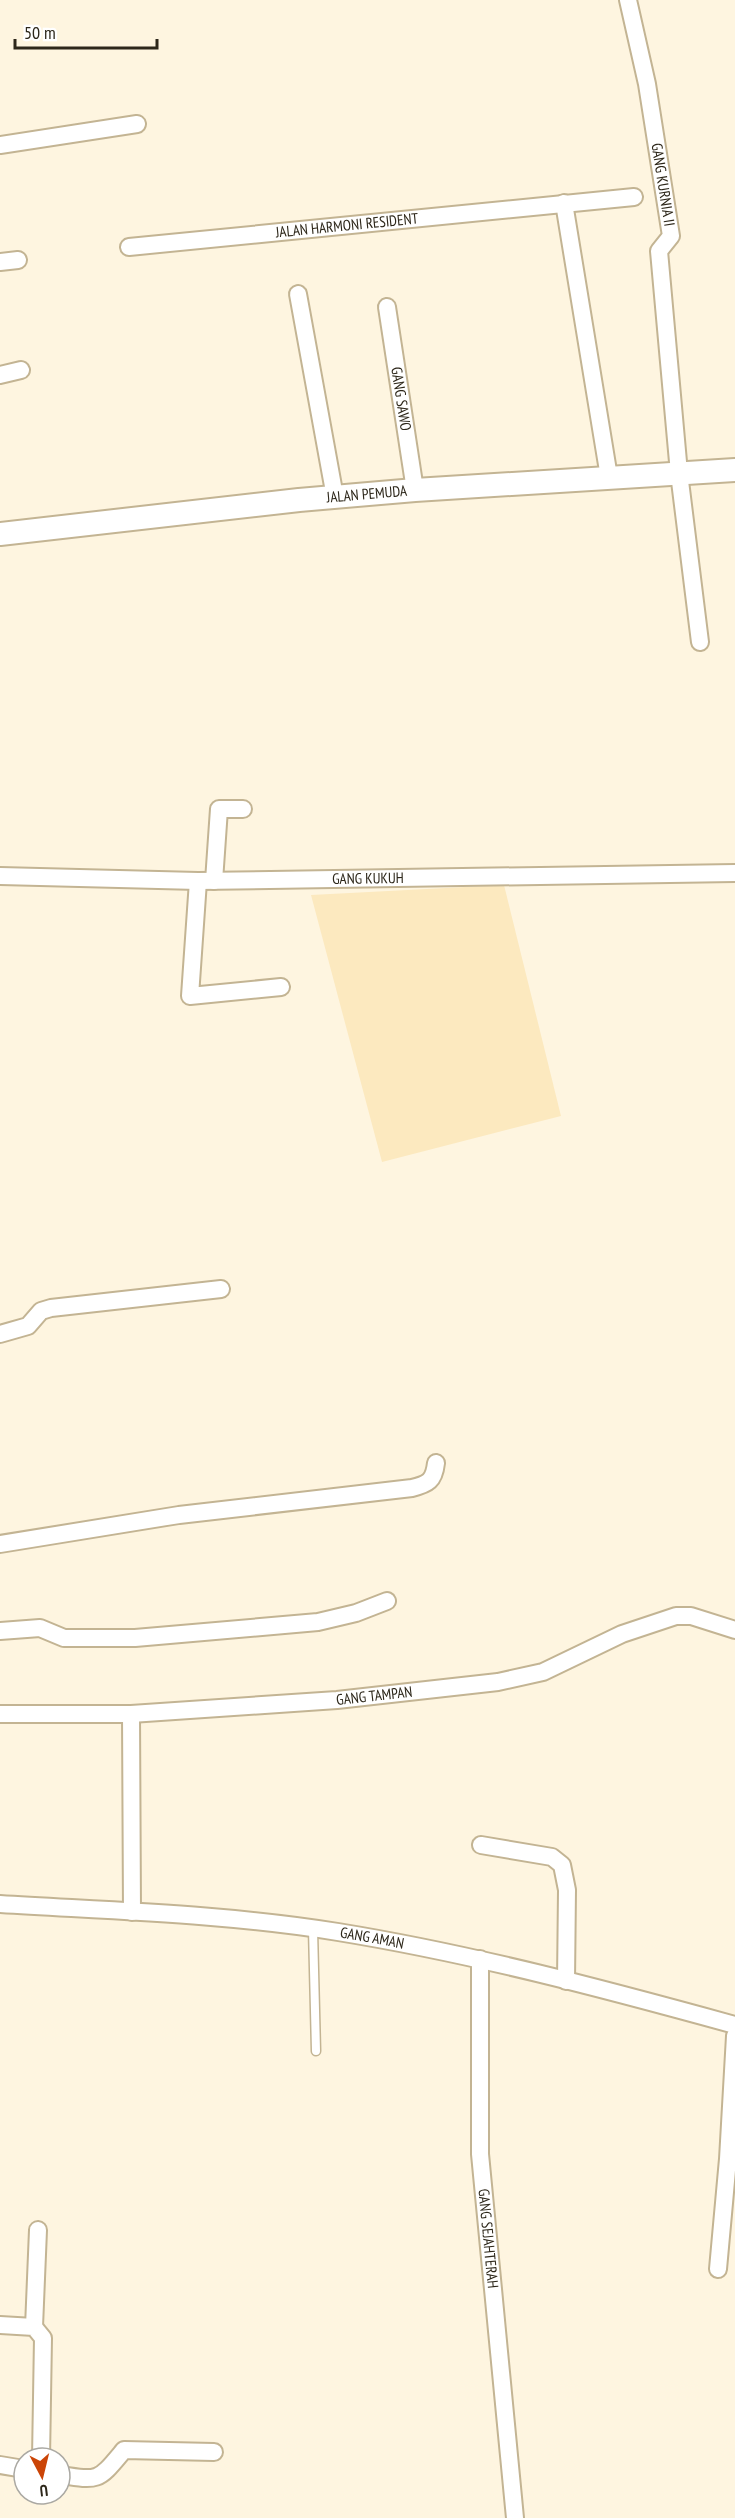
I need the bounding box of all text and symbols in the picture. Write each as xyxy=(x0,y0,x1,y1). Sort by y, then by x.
scale bar xyxy=(15,12,158,50)
text: 50 m xyxy=(24,21,56,44)
street label: GANG KURNIA II xyxy=(647,142,679,228)
street label: JALAN HARMONI RESIDENT xyxy=(274,208,419,242)
street label: GANG SAWO xyxy=(387,366,416,432)
street label: JALAN PEMUDA xyxy=(325,481,409,507)
street label: GANG KUKUH xyxy=(332,868,404,888)
street label: GANG TAMPAN xyxy=(335,1682,413,1709)
street label: GANG AMAN xyxy=(339,1923,406,1953)
street label: GANG SEJAHTERAH xyxy=(474,2188,503,2289)
north arrow xyxy=(12,2446,72,2506)
text: U xyxy=(39,2480,49,2501)

